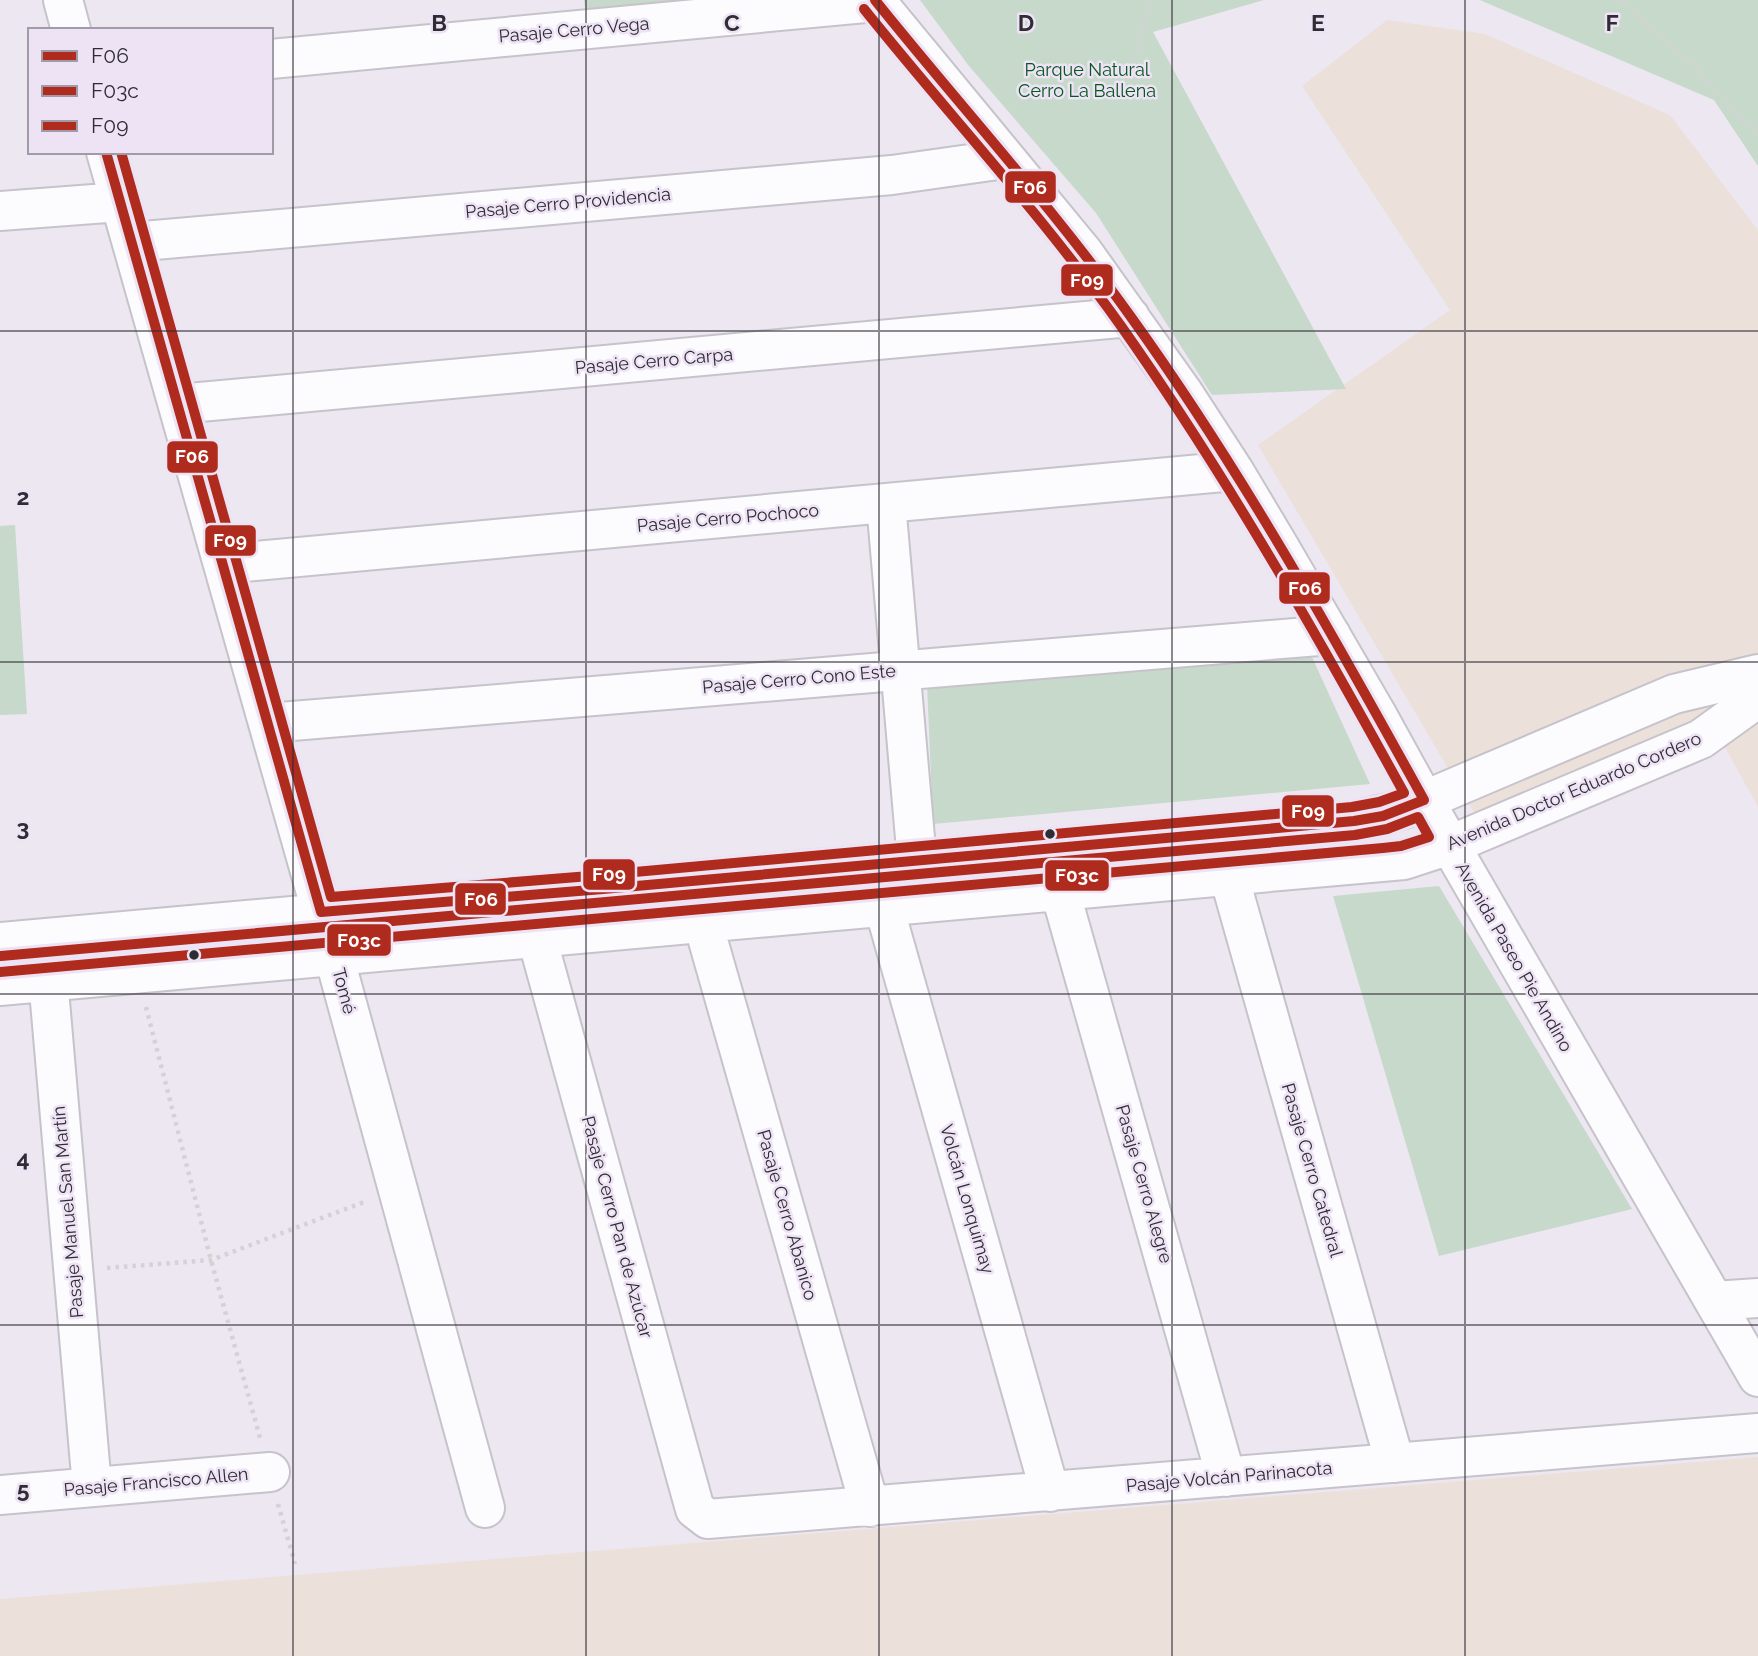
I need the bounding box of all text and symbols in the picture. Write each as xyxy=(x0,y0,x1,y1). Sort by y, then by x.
text: B xyxy=(431,9,447,36)
text: C xyxy=(724,9,740,36)
text: D xyxy=(1018,9,1034,36)
text: E xyxy=(1311,9,1325,36)
text: F xyxy=(1605,9,1619,36)
street label: Pasaje Cerro Vega xyxy=(498,12,650,47)
legend xyxy=(28,28,273,154)
text: F06 xyxy=(91,43,129,68)
park label: Parque Natural Cerro La Ballena xyxy=(1018,59,1156,101)
text: F03c xyxy=(91,78,139,103)
text: F09 xyxy=(91,113,128,138)
line badge: F06 xyxy=(1004,170,1057,204)
text: F06 xyxy=(1013,176,1047,198)
street label: Pasaje Cerro Providencia xyxy=(464,183,672,222)
line badge: F09 xyxy=(1060,263,1114,297)
text: F09 xyxy=(1070,269,1104,291)
street label: Pasaje Cerro Carpa xyxy=(574,343,734,378)
line badge: F06 xyxy=(166,440,219,474)
text: F06 xyxy=(175,445,209,467)
text: 2 xyxy=(17,483,29,510)
street label: Pasaje Cerro Pochoco xyxy=(636,499,820,536)
line badge: F09 xyxy=(204,524,257,557)
text: F09 xyxy=(213,529,247,551)
line badge: F06 xyxy=(1278,571,1331,605)
text: F06 xyxy=(1288,577,1322,599)
street label: Pasaje Cerro Cono Este xyxy=(701,660,897,697)
street label: Avenida Doctor Eduardo Cordero xyxy=(1443,727,1705,854)
line badge: F09 xyxy=(1281,794,1335,828)
text: F09 xyxy=(1291,800,1325,822)
text: 3 xyxy=(17,814,29,841)
unlabelled marker xyxy=(1043,827,1057,841)
line badge: F09 xyxy=(582,858,636,891)
street label: Avenida Paseo Pie Andino xyxy=(1451,858,1578,1056)
line badge: F03c xyxy=(1044,859,1110,892)
text: F09 xyxy=(592,863,626,885)
text: F03c xyxy=(1055,864,1099,886)
line badge: F06 xyxy=(454,882,507,916)
text: F06 xyxy=(464,888,498,910)
line badge: F03c xyxy=(326,923,392,957)
text: F03c xyxy=(337,929,381,951)
unlabelled marker xyxy=(187,948,201,962)
street label: Tomé xyxy=(328,966,361,1017)
street label: Pasaje Cerro Catedral xyxy=(1278,1081,1347,1259)
street label: Pasaje Cerro Alegre xyxy=(1112,1102,1177,1266)
street label: Pasaje Manuel San Martín xyxy=(48,1105,87,1319)
street label: Pasaje Cerro Pan de Azúcar xyxy=(578,1114,657,1341)
street label: Volcán Lonquimay xyxy=(936,1122,999,1276)
street label: Pasaje Cerro Abanico xyxy=(753,1127,822,1303)
text: 4 xyxy=(16,1145,30,1172)
street label: Pasaje Volcán Parinacota xyxy=(1125,1457,1333,1496)
street label: Pasaje Francisco Allen xyxy=(63,1463,249,1500)
text: 5 xyxy=(17,1476,30,1503)

